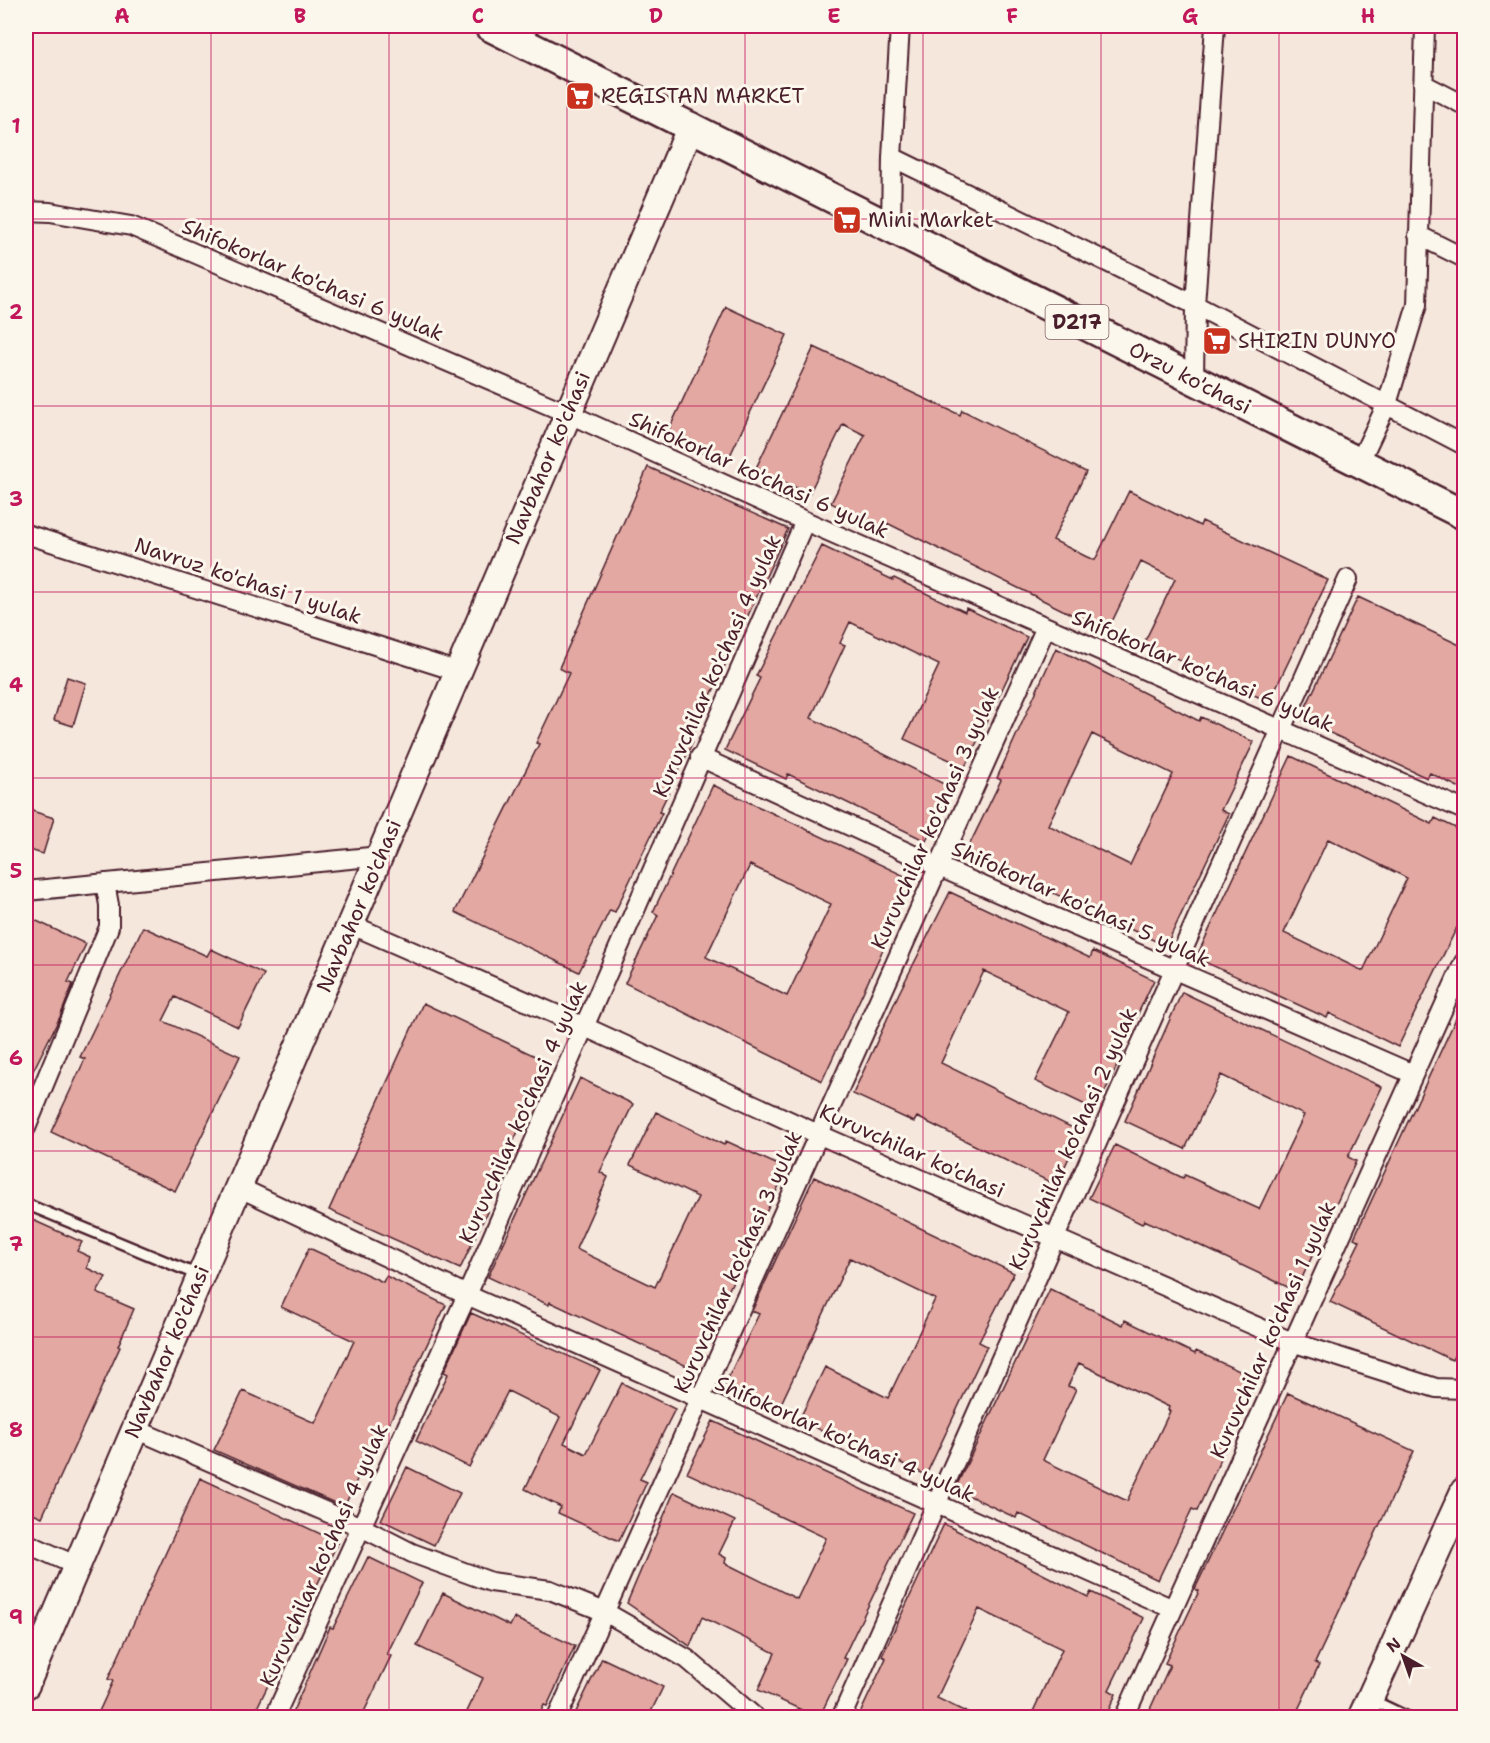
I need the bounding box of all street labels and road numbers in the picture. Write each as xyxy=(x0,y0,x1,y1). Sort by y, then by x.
street label: Shifokorlar ko'chasi 6 yulak xyxy=(178,212,448,348)
road number: D217 xyxy=(1046,305,1108,339)
street label: Orzu ko'chasi xyxy=(1124,335,1256,421)
street label: Navbahor ko'chasi xyxy=(499,367,597,549)
street label: Shifokorlar ko'chasi 6 yulak xyxy=(625,405,893,545)
street label: Kuruvchilar ko'chasi 4 yulak xyxy=(646,530,788,802)
street label: Navruz ko'chasi 1 yulak xyxy=(131,531,365,631)
street label: Shifokorlar ko'chasi 6 yulak xyxy=(1068,603,1338,739)
street label: Kuruvchilar ko'chasi 3 yulak xyxy=(864,682,1006,954)
street label: Navbahor ko'chasi xyxy=(310,815,408,997)
street label: Shifokorlar ko'chasi 5 yulak xyxy=(947,834,1215,974)
street label: Kuruvchilar ko'chasi 4 yulak xyxy=(452,976,594,1248)
street label: Kuruvchilar ko'chasi 2 yulak xyxy=(1002,1003,1144,1275)
street label: Kuruvchilar ko'chasi xyxy=(815,1097,1009,1205)
street label: Kuruvchilar ko'chasi 3 yulak xyxy=(667,1126,809,1398)
street label: Kuruvchilar ko'chasi 1 yulak xyxy=(1203,1197,1343,1463)
street label: Navbahor ko'chasi xyxy=(118,1261,216,1443)
street label: Shifokorlar ko'chasi 4 yulak xyxy=(711,1369,979,1509)
street label: Kuruvchilar ko'chasi 4 yulak xyxy=(253,1419,395,1691)

